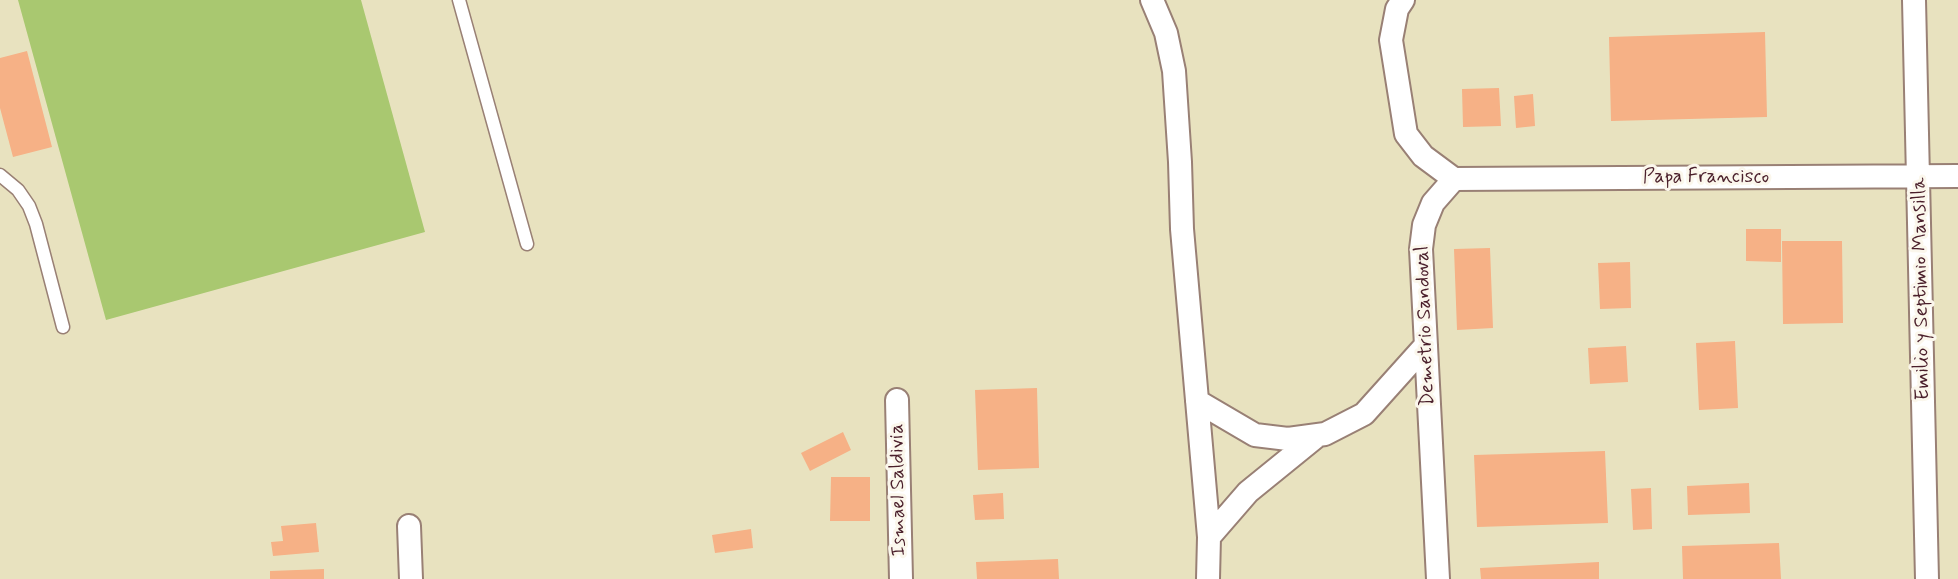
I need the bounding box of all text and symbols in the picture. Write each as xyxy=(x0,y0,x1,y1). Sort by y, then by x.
street label: Papa Francisco xyxy=(1643,166,1769,190)
street label: Emilio y Septimio Mansilla xyxy=(1908,177,1936,401)
street label: Demetrio Sandoval xyxy=(1411,245,1441,407)
street label: Ismael Saldivia xyxy=(886,423,912,557)

